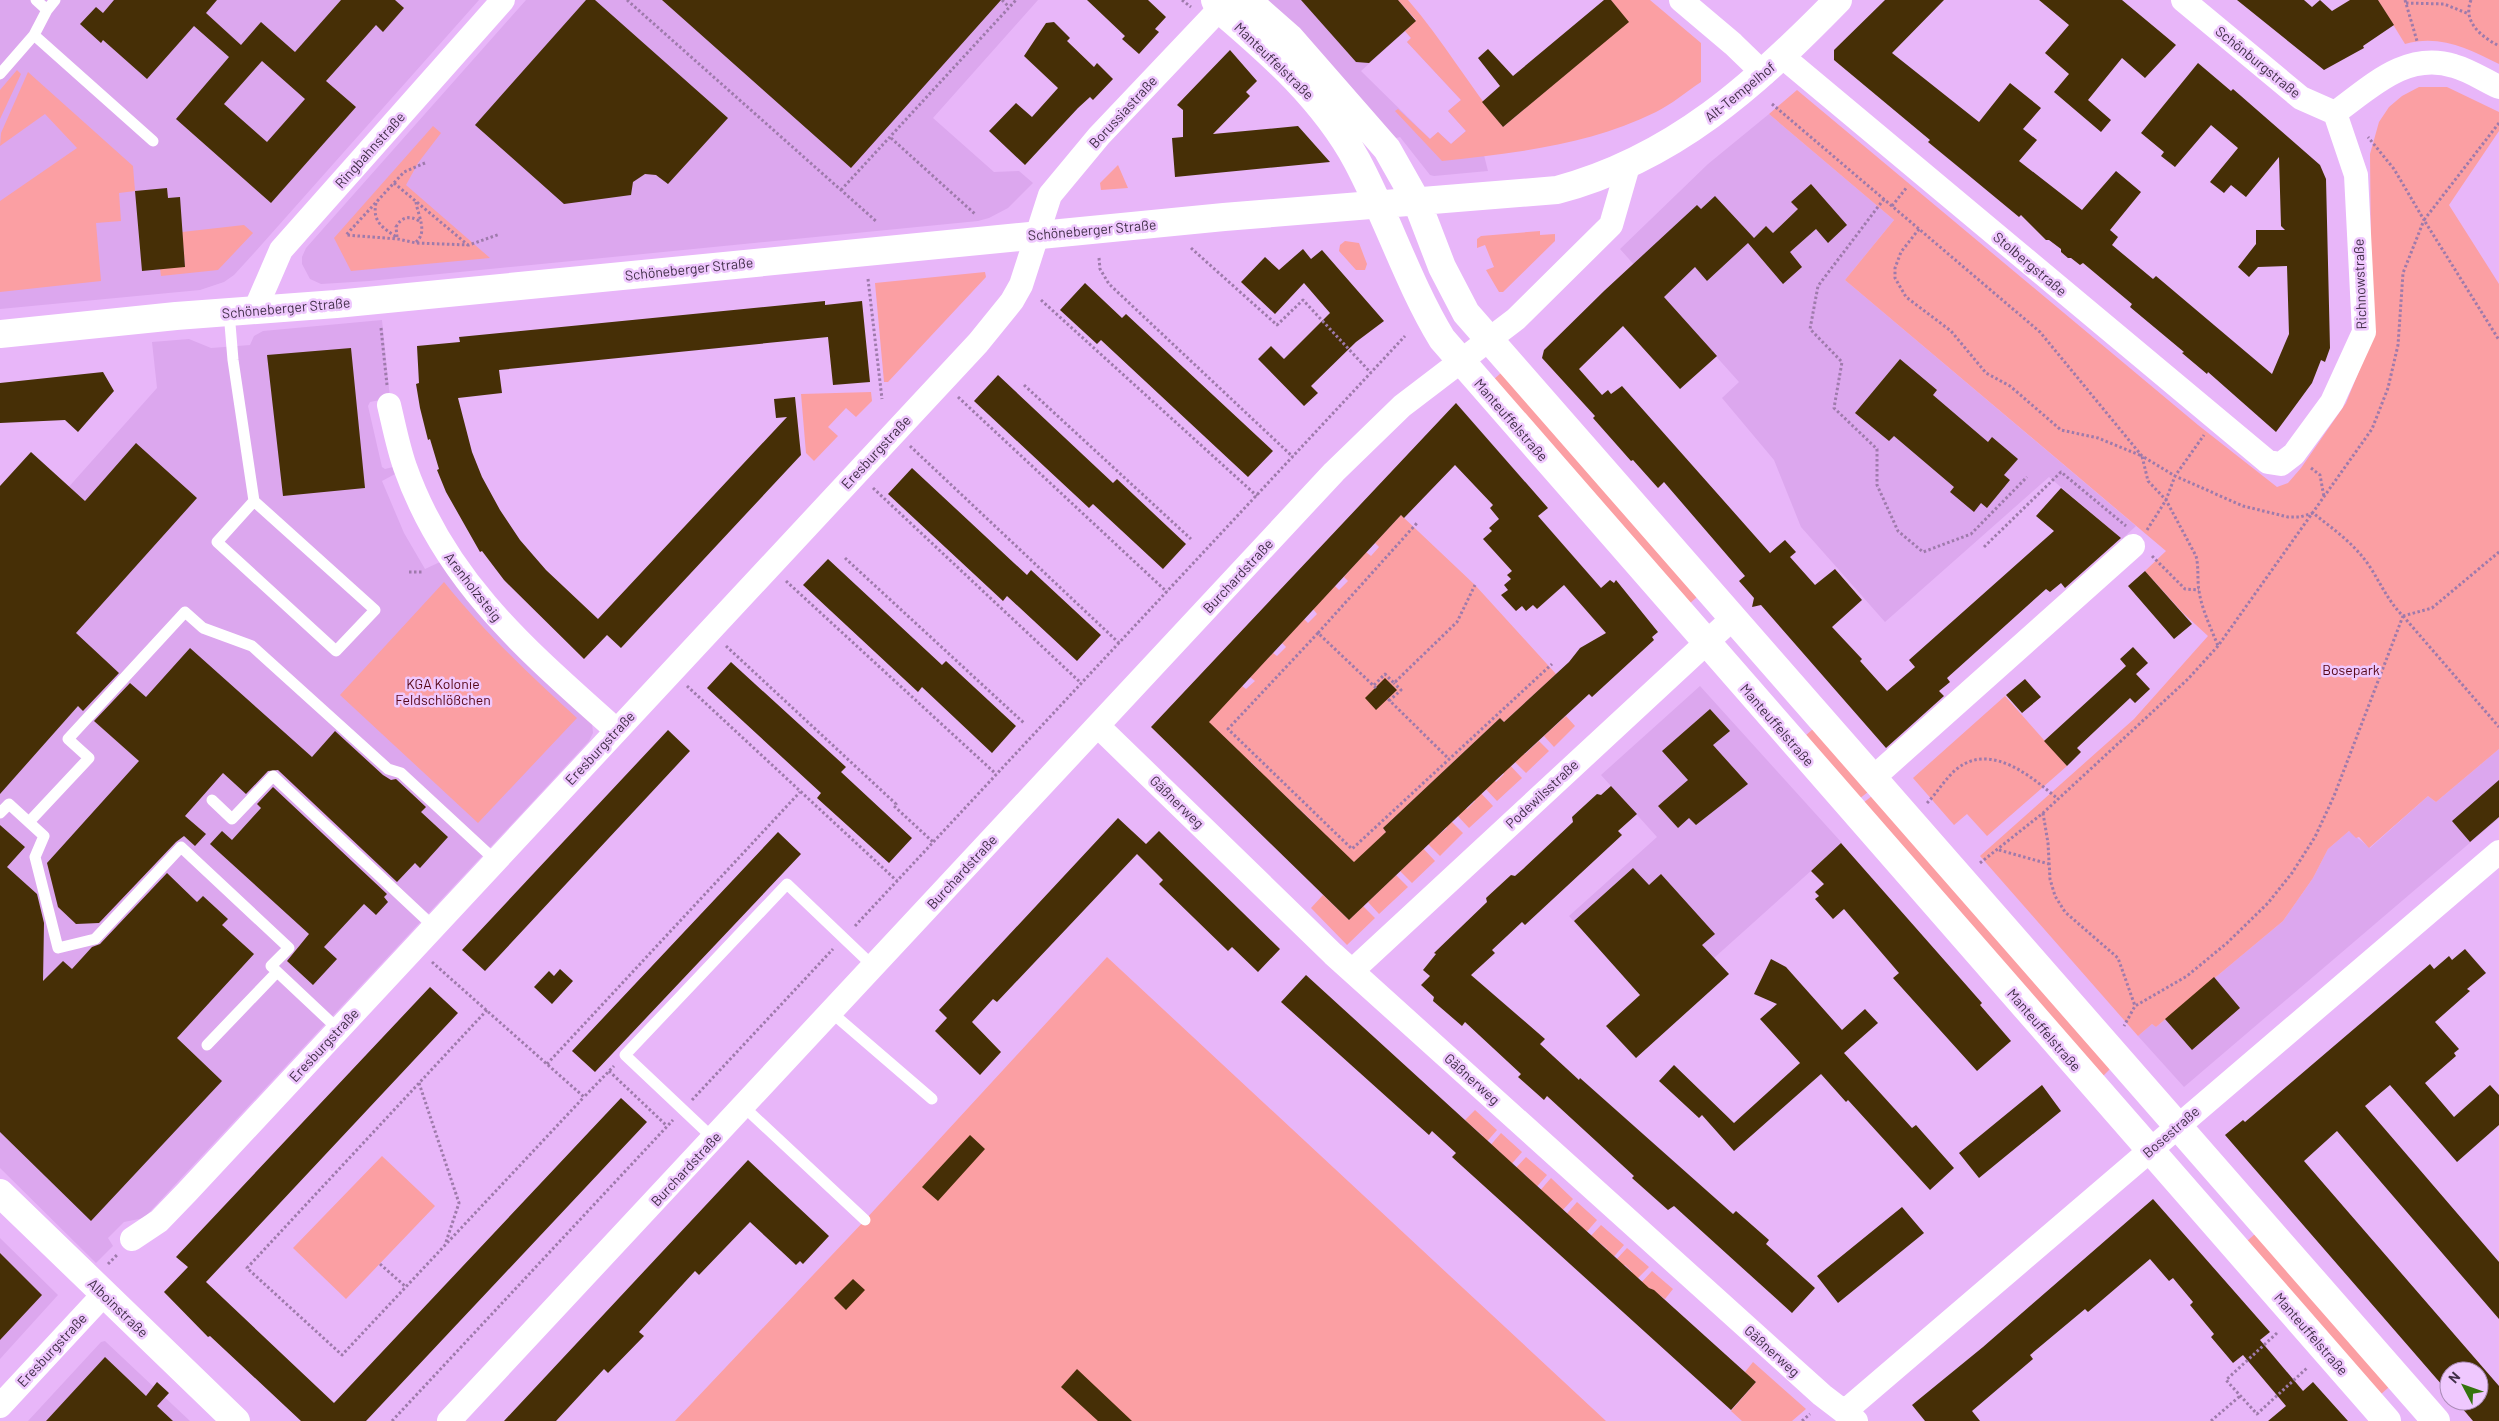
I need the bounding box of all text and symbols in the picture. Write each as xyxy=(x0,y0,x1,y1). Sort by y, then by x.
street label: Manteuffelstraße xyxy=(1231,18,1318,103)
street label: Schönburgstraße xyxy=(2212,22,2304,101)
street label: Alt-Tempelhof xyxy=(1701,58,1778,125)
street label: Borussiastraße xyxy=(1085,72,1160,151)
street label: Ringbahnstraße xyxy=(331,108,408,191)
street label: Schöneberger Straße xyxy=(1027,215,1157,244)
street label: Stolbergstraße xyxy=(1990,228,2070,299)
street label: Richnowstraße xyxy=(2349,238,2370,330)
street label: Schöneberger Straße xyxy=(624,253,754,284)
street label: Schöneberger Straße xyxy=(221,293,351,322)
street label: Manteuffelstraße xyxy=(1471,375,1552,464)
street label: Eresburgstraße xyxy=(837,411,914,492)
street label: Burchardstraße xyxy=(1199,535,1276,616)
street label: Arenholzsteig xyxy=(441,549,506,625)
park label: Bosepark xyxy=(2322,661,2380,678)
park label: KGA Kolonie Feldschlößchen xyxy=(395,675,491,708)
street label: Manteuffelstraße xyxy=(1737,680,1818,769)
street label: Eresburgstraße xyxy=(561,707,638,788)
street label: Podewilsstraße xyxy=(1502,756,1582,832)
street label: Gäßnerweg xyxy=(1147,772,1208,832)
street label: Burchardstraße xyxy=(923,831,1000,912)
street label: Manteuffelstraße xyxy=(2004,985,2085,1074)
street label: Eresburgstraße xyxy=(285,1004,362,1085)
street label: Gäßnerweg xyxy=(1441,1049,1504,1108)
street label: Bosestraße xyxy=(2139,1102,2203,1161)
street label: Burchardstraße xyxy=(647,1128,724,1209)
street label: Alboinstraße xyxy=(85,1275,152,1341)
street label: Manteuffelstraße xyxy=(2271,1289,2352,1378)
street label: Eresburgstraße xyxy=(13,1309,90,1390)
street label: Gäßnerweg xyxy=(1741,1321,1804,1380)
north arrow xyxy=(2439,1361,2489,1411)
text: N xyxy=(2444,1368,2463,1386)

